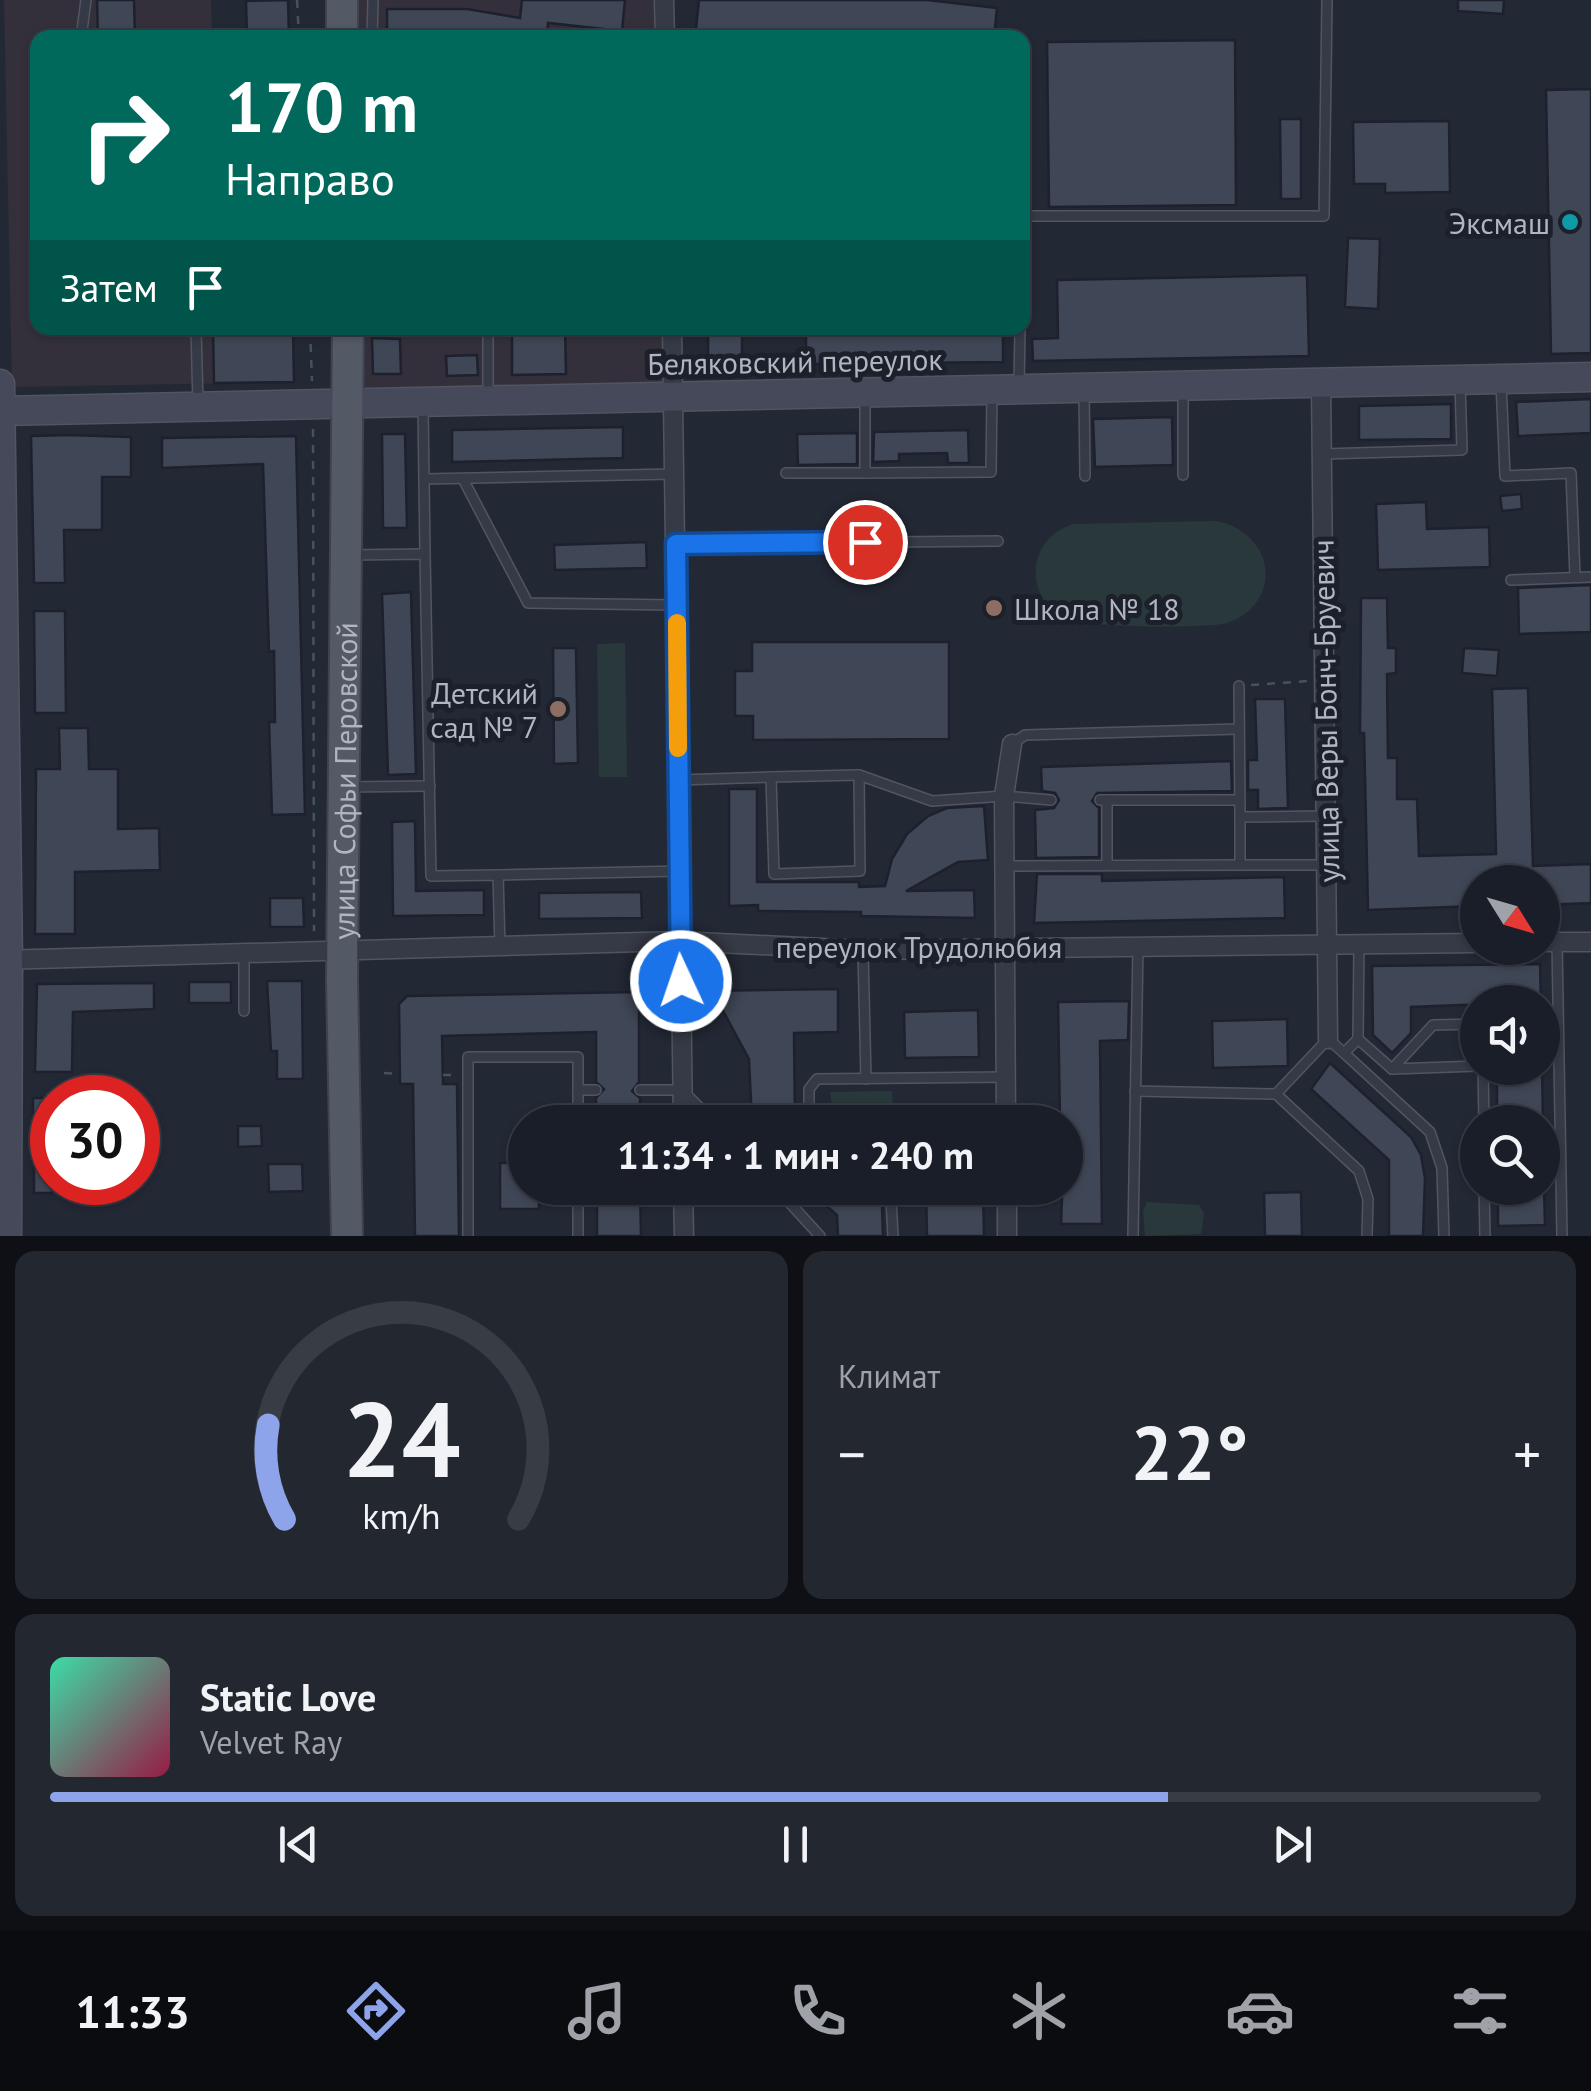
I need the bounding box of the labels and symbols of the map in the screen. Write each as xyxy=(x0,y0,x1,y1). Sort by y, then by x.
place label: Эксмаш xyxy=(1449,203,1550,242)
marker: Эксмаш xyxy=(1559,211,1581,233)
street label: Беляковский переулок xyxy=(647,339,944,383)
pin xyxy=(823,500,908,585)
street label: улица Веры Бонч-Бруевич xyxy=(1303,539,1347,883)
place label: Школа № 18 xyxy=(1014,589,1180,628)
marker: Школа № 18 xyxy=(983,597,1005,619)
street label: улица Софьи Перовской xyxy=(323,622,365,940)
place label: Детский сад № 7 xyxy=(430,673,538,746)
marker: Детский сад № 7 xyxy=(547,698,569,720)
north arrow xyxy=(1460,865,1560,965)
street label: переулок Трудолюбия xyxy=(776,927,1062,966)
position arrow xyxy=(629,929,733,1033)
speed limit sign: 30 xyxy=(30,1075,160,1205)

